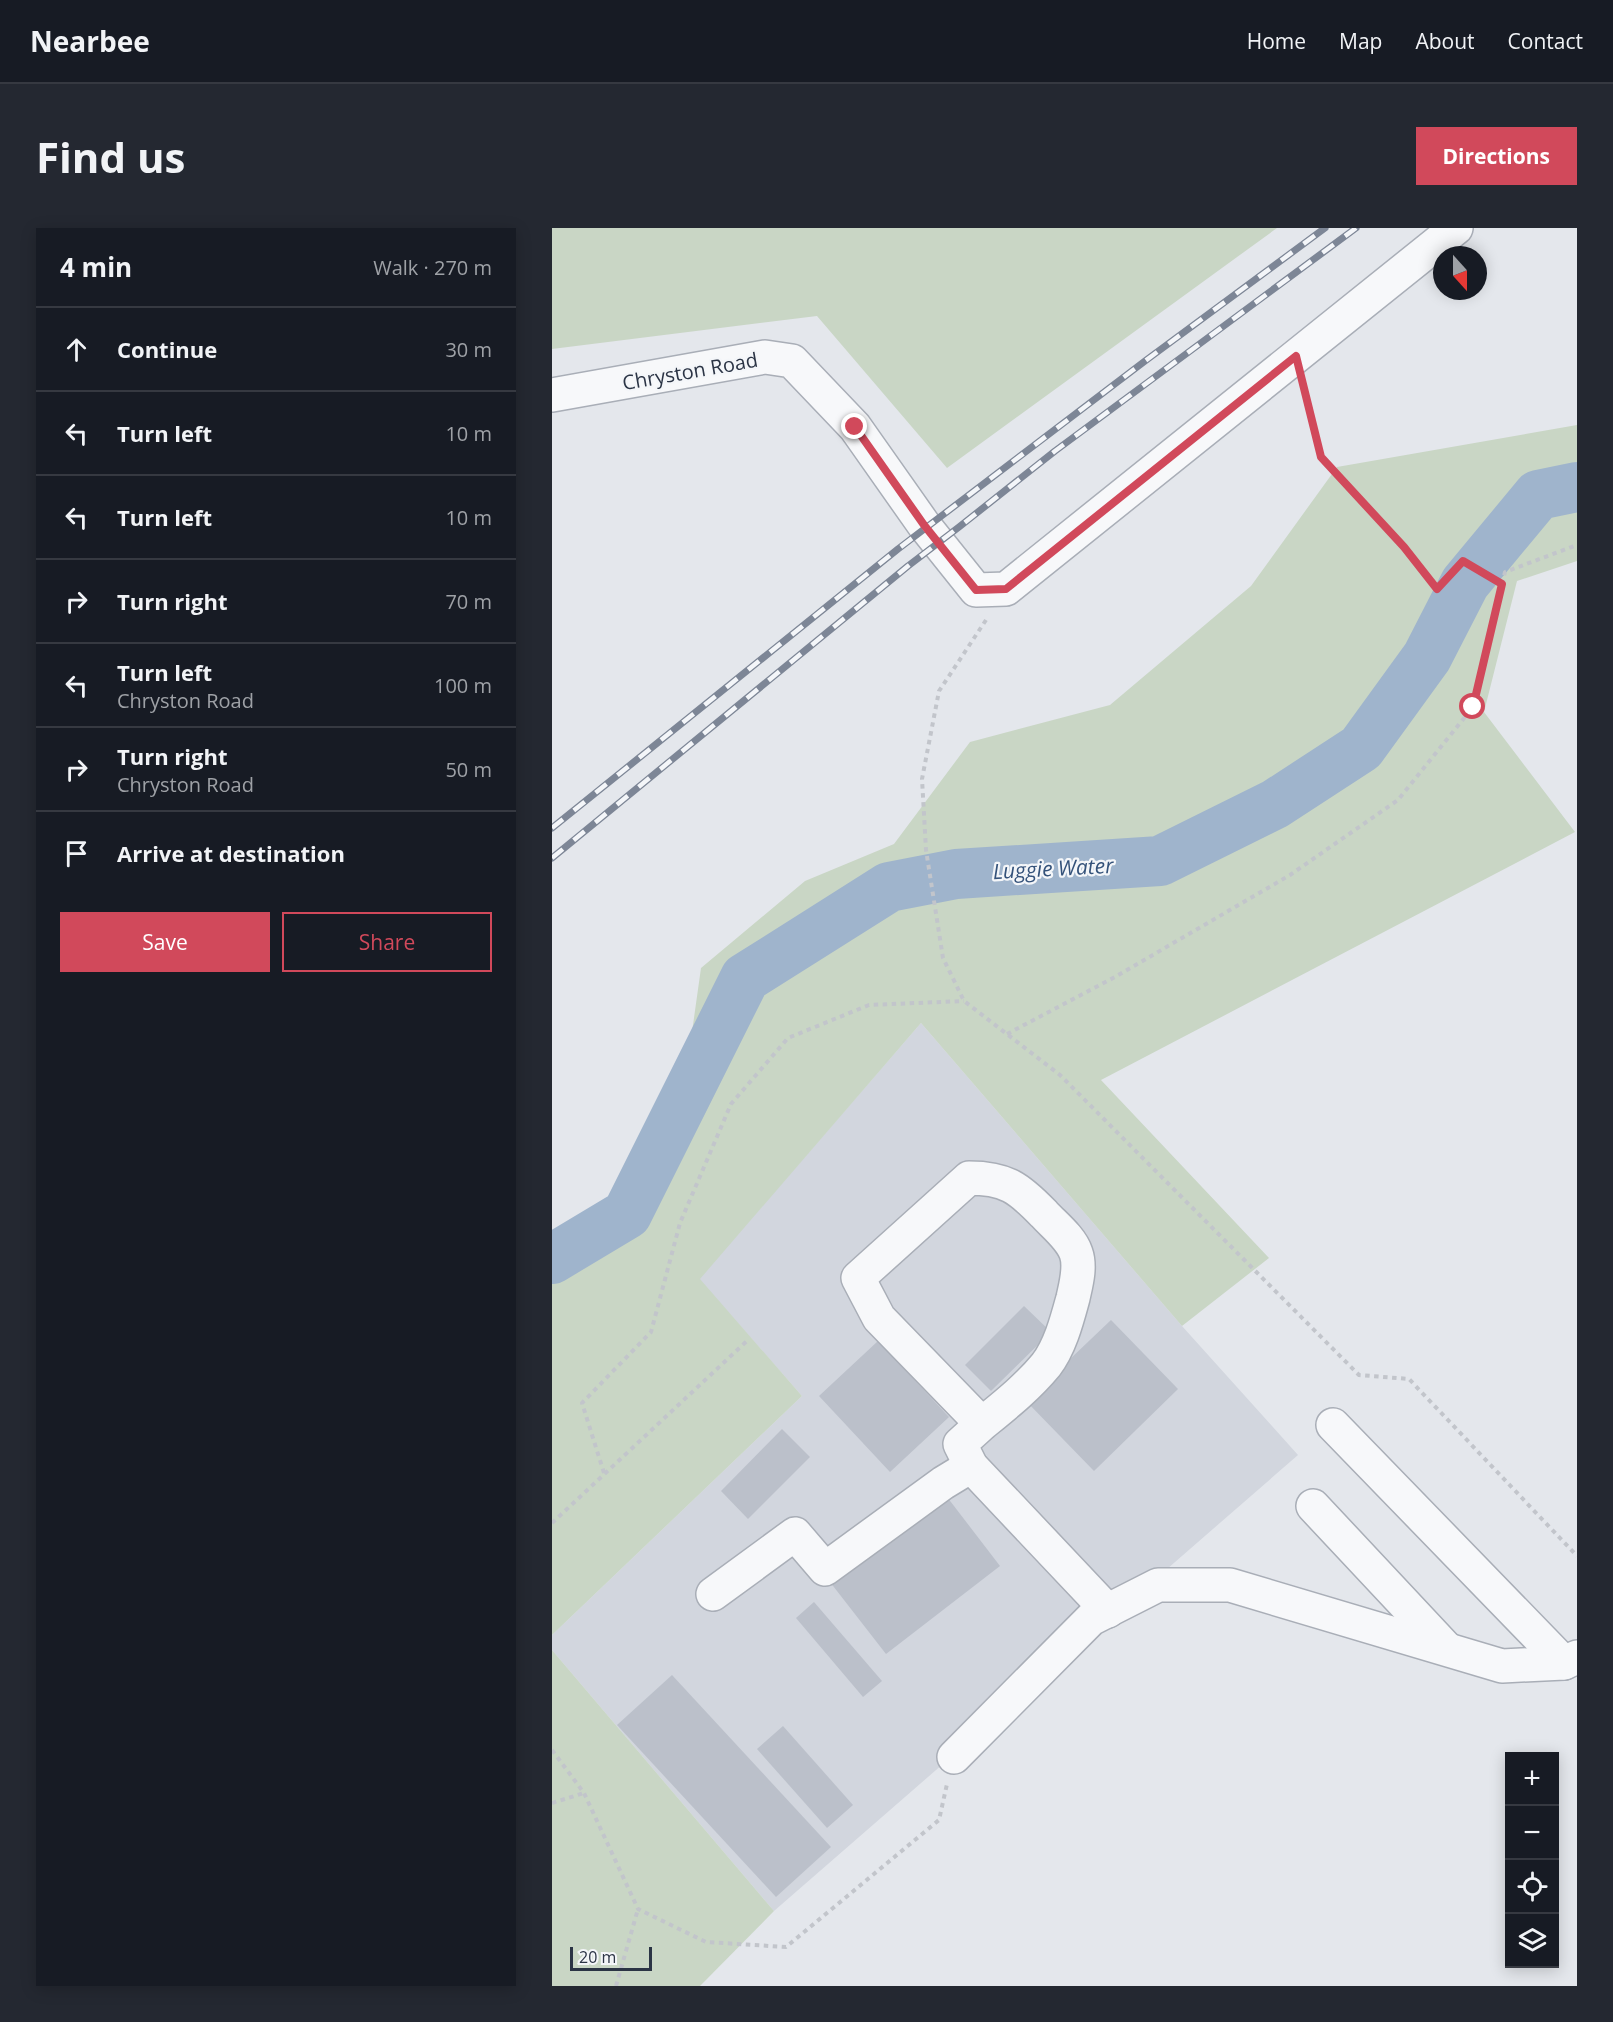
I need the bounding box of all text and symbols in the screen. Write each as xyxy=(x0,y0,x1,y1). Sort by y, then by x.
text: Nearbee xyxy=(30,22,150,60)
text: Home xyxy=(1247,27,1306,55)
text: Map xyxy=(1339,27,1382,55)
text: About xyxy=(1415,27,1475,55)
text: Contact xyxy=(1508,27,1583,55)
button: Directions xyxy=(1416,127,1577,185)
text: Find us xyxy=(36,128,185,185)
north arrow xyxy=(1433,246,1487,300)
text: 4 min xyxy=(60,249,132,285)
text: Walk · 270 m xyxy=(373,254,492,281)
icon: ahead xyxy=(60,333,93,366)
text: Continue xyxy=(117,334,217,364)
text: 30 m xyxy=(445,336,492,363)
street label: Chryston Road xyxy=(620,346,760,396)
route end xyxy=(841,413,867,439)
icon: left xyxy=(60,417,93,450)
text: Turn left xyxy=(117,418,212,448)
text: 10 m xyxy=(445,420,492,447)
icon: left xyxy=(60,501,93,534)
text: Turn left xyxy=(117,502,212,532)
text: 10 m xyxy=(445,504,492,531)
icon: right xyxy=(60,585,93,618)
text: Turn right xyxy=(117,586,228,616)
text: 70 m xyxy=(445,588,492,615)
text: Turn left xyxy=(117,657,212,687)
icon: left xyxy=(60,669,93,702)
text: 100 m xyxy=(434,672,492,699)
text: Chryston Road xyxy=(117,687,254,714)
route start xyxy=(1459,693,1485,719)
text: Turn right xyxy=(117,741,228,771)
icon: right xyxy=(60,753,93,786)
text: 50 m xyxy=(445,756,492,783)
text: Chryston Road xyxy=(117,771,254,798)
icon: arrive xyxy=(60,837,93,870)
text: Arrive at destination xyxy=(117,838,345,868)
water label: Luggie Water xyxy=(992,851,1115,885)
button: Save xyxy=(60,912,270,972)
button: Share xyxy=(282,912,492,972)
map controls xyxy=(1505,1752,1559,1968)
button: + xyxy=(1505,1752,1559,1806)
button: − xyxy=(1505,1806,1559,1860)
button: locate xyxy=(1505,1860,1559,1914)
button: layers xyxy=(1505,1914,1559,1968)
scale bar xyxy=(570,1944,652,1972)
text: 20 m xyxy=(579,1946,616,1968)

